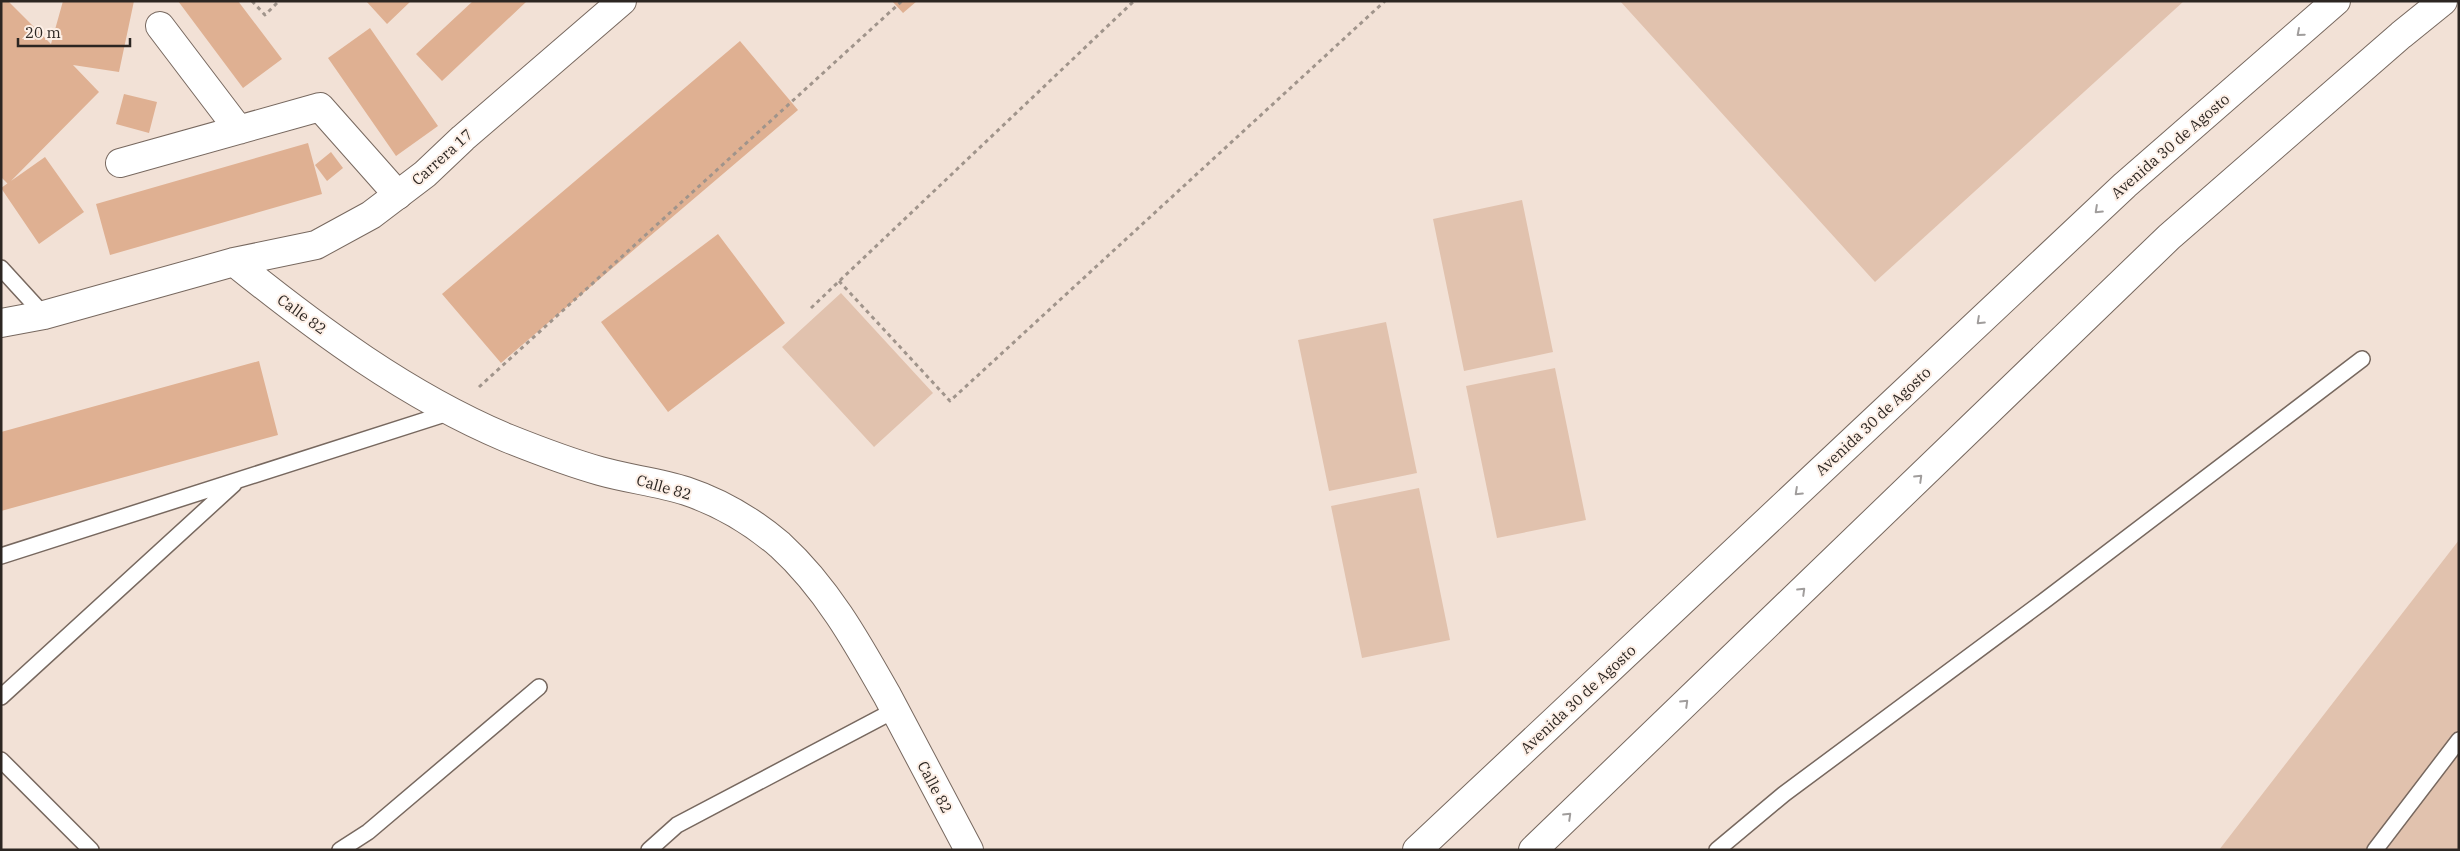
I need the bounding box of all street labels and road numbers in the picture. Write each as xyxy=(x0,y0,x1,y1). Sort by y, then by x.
street label: Avenida 30 de Agosto xyxy=(2107,89,2233,203)
street label: Carrera 17 xyxy=(408,125,476,189)
street label: Calle 82 xyxy=(274,290,330,338)
street label: Avenida 30 de Agosto xyxy=(1811,363,1935,479)
street label: Calle 82 xyxy=(634,470,694,504)
street label: Avenida 30 de Agosto xyxy=(1516,641,1640,757)
street label: Calle 82 xyxy=(913,758,957,816)

